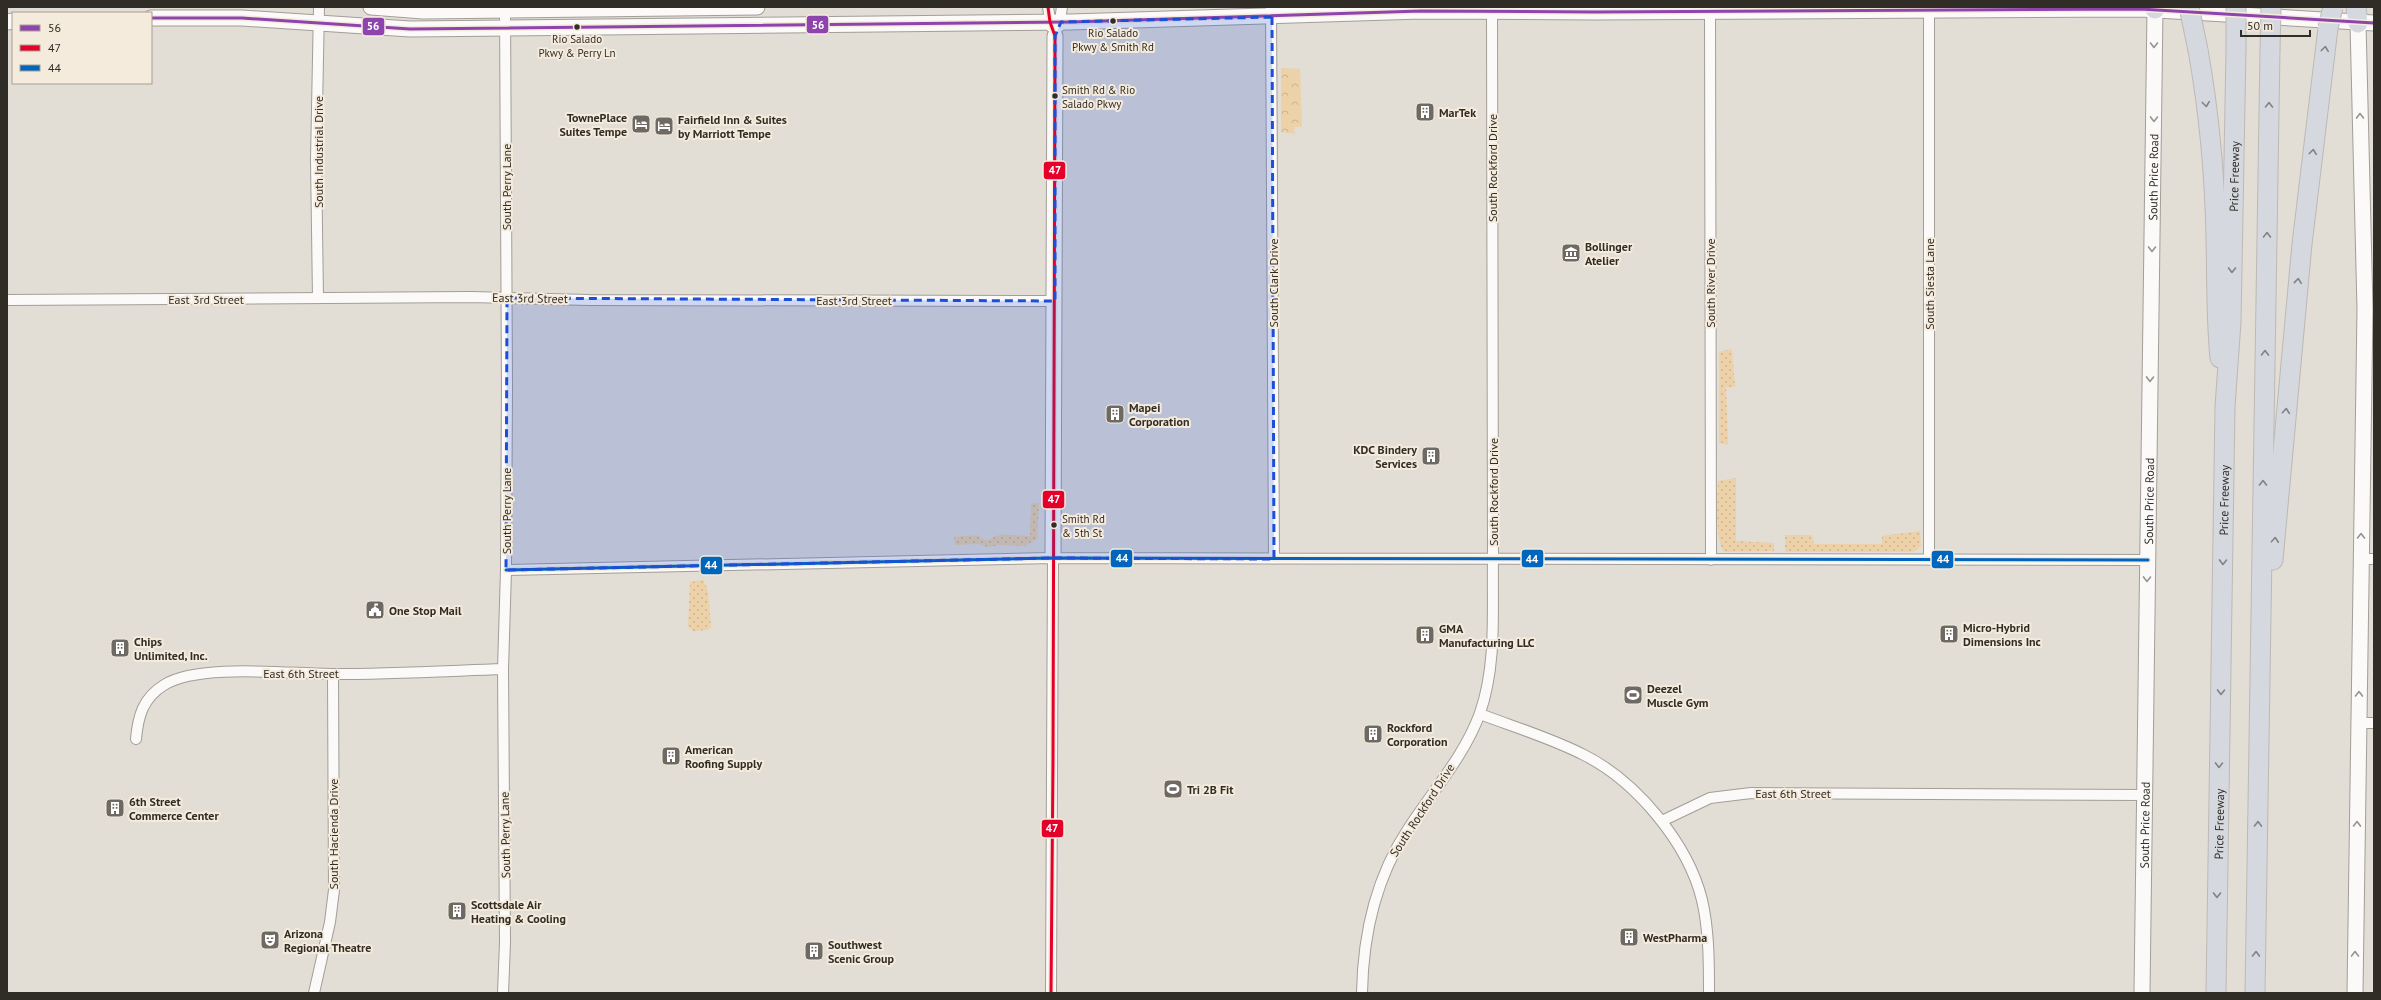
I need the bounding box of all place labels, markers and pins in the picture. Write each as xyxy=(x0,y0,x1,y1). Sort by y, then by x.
marker: Rio Salado Pkwy & Smith Rd xyxy=(1108,16,1118,26)
marker: Rio Salado Pkwy & Perry Ln xyxy=(572,22,582,32)
place label: Rio Salado Pkwy & Smith Rd xyxy=(1072,26,1154,54)
place label: Rio Salado Pkwy & Perry Ln xyxy=(538,32,616,60)
place label: Smith Rd & Rio Salado Pkwy xyxy=(1062,83,1135,111)
marker: Smith Rd & Rio Salado Pkwy xyxy=(1050,91,1060,101)
building icon: MarTek xyxy=(1414,101,1436,123)
place label: MarTek xyxy=(1439,105,1476,120)
place label: TownePlace Suites Tempe xyxy=(559,110,627,139)
place label: Fairfield Inn & Suites by Marriott Tempe xyxy=(678,112,787,141)
hotel icon: TownePlace Suites Tempe xyxy=(630,113,652,135)
hotel icon: Fairfield Inn & Suites by Marriott Tempe xyxy=(653,115,675,137)
place label: Bollinger Atelier xyxy=(1585,239,1633,268)
museum icon: Bollinger Atelier xyxy=(1560,242,1582,264)
place label: Mapei Corporation xyxy=(1129,400,1189,429)
building icon: Mapei Corporation xyxy=(1104,403,1126,425)
place label: KDC Bindery Services xyxy=(1353,442,1417,471)
building icon: KDC Bindery Services xyxy=(1420,445,1442,467)
place label: Smith Rd & 5th St xyxy=(1062,512,1105,540)
marker: Smith Rd & 5th St xyxy=(1049,520,1059,530)
public building icon: One Stop Mail xyxy=(364,599,386,621)
place label: One Stop Mail xyxy=(389,603,462,618)
place label: Micro-Hybrid Dimensions Inc xyxy=(1963,620,2041,649)
place label: GMA Manufacturing LLC xyxy=(1439,621,1535,650)
building icon: Micro-Hybrid Dimensions Inc xyxy=(1938,623,1960,645)
building icon: GMA Manufacturing LLC xyxy=(1414,624,1436,646)
place label: Chips Unlimited, Inc. xyxy=(134,634,208,663)
building icon: Chips Unlimited, Inc. xyxy=(109,637,131,659)
place label: Deezel Muscle Gym xyxy=(1647,681,1709,710)
sports icon: Deezel Muscle Gym xyxy=(1622,684,1644,706)
place label: Rockford Corporation xyxy=(1387,720,1447,749)
building icon: Rockford Corporation xyxy=(1362,723,1384,745)
place label: American Roofing Supply xyxy=(685,742,762,771)
building icon: American Roofing Supply xyxy=(660,745,682,767)
sports icon: Tri 2B Fit xyxy=(1162,778,1184,800)
place label: Tri 2B Fit xyxy=(1187,782,1234,797)
place label: 6th Street Commerce Center xyxy=(129,794,219,823)
building icon: 6th Street Commerce Center xyxy=(104,797,126,819)
place label: Scottsdale Air Heating & Cooling xyxy=(471,897,566,926)
building icon: Scottsdale Air Heating & Cooling xyxy=(446,900,468,922)
place label: Arizona Regional Theatre xyxy=(284,926,371,955)
building icon: WestPharma xyxy=(1618,926,1640,948)
theatre icon: Arizona Regional Theatre xyxy=(259,929,281,951)
place label: WestPharma xyxy=(1643,930,1707,945)
place label: Southwest Scenic Group xyxy=(828,937,894,966)
building icon: Southwest Scenic Group xyxy=(803,940,825,962)

